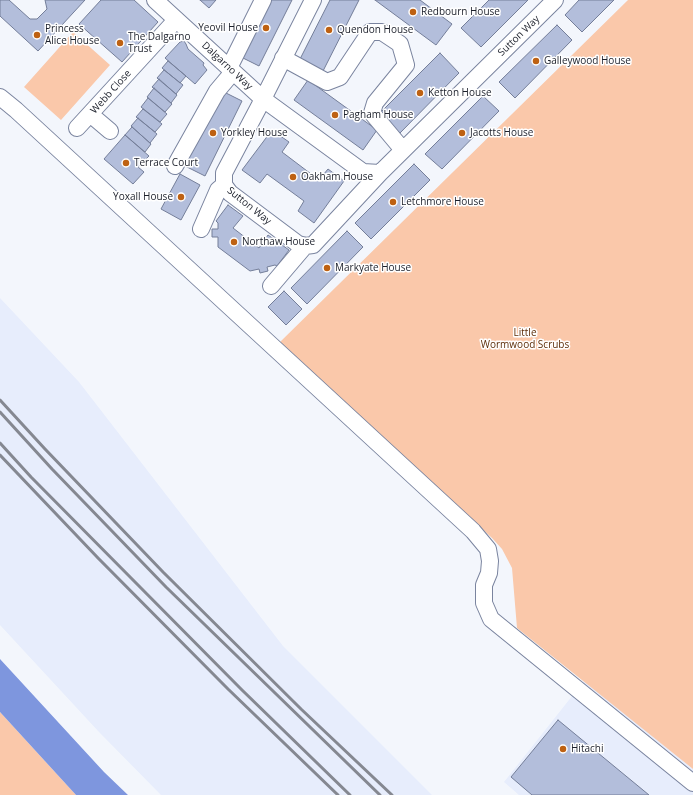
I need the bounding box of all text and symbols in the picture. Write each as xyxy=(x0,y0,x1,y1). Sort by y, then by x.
place label: Redbourn House xyxy=(421,6,500,18)
marker: Redbourn House xyxy=(408,7,418,17)
street label: Sutton Way xyxy=(496,13,542,59)
place label: Yeovil House xyxy=(198,22,258,34)
place label: Princess Alice House xyxy=(45,23,99,46)
marker: Yeovil House xyxy=(261,23,271,33)
place label: Quendon House xyxy=(337,24,413,36)
marker: Quendon House xyxy=(324,25,334,35)
marker: Princess Alice House xyxy=(32,30,42,40)
place label: The Dalgarno Trust xyxy=(128,31,190,54)
marker: The Dalgarno Trust xyxy=(115,38,125,48)
street label: Dalgarno Way xyxy=(199,39,255,93)
place label: Galleywood House xyxy=(544,55,631,67)
marker: Galleywood House xyxy=(531,56,541,66)
street label: Webb Close xyxy=(88,68,134,116)
place label: Ketton House xyxy=(428,87,492,99)
marker: Ketton House xyxy=(415,88,425,98)
place label: Pagham House xyxy=(343,109,413,121)
marker: Pagham House xyxy=(330,110,340,120)
place label: Yorkley House xyxy=(221,127,288,139)
place label: Jacotts House xyxy=(470,127,533,139)
marker: Yorkley House xyxy=(208,128,218,138)
marker: Jacotts House xyxy=(457,128,467,138)
place label: Terrace Court xyxy=(134,157,198,169)
marker: Terrace Court xyxy=(121,158,131,168)
place label: Oakham House xyxy=(301,171,373,183)
marker: Oakham House xyxy=(288,172,298,182)
street label: Sutton Way xyxy=(225,185,273,227)
place label: Yoxall House xyxy=(113,191,173,203)
marker: Yoxall House xyxy=(176,192,186,202)
place label: Letchmore House xyxy=(401,196,484,208)
marker: Letchmore House xyxy=(388,197,398,207)
place label: Northaw House xyxy=(242,236,315,248)
marker: Northaw House xyxy=(229,237,239,247)
place label: Markyate House xyxy=(335,262,411,274)
marker: Markyate House xyxy=(322,263,332,273)
park label: Little Wormwood Scrubs xyxy=(481,327,569,350)
place label: Hitachi xyxy=(571,743,603,755)
marker: Hitachi xyxy=(558,744,568,754)

